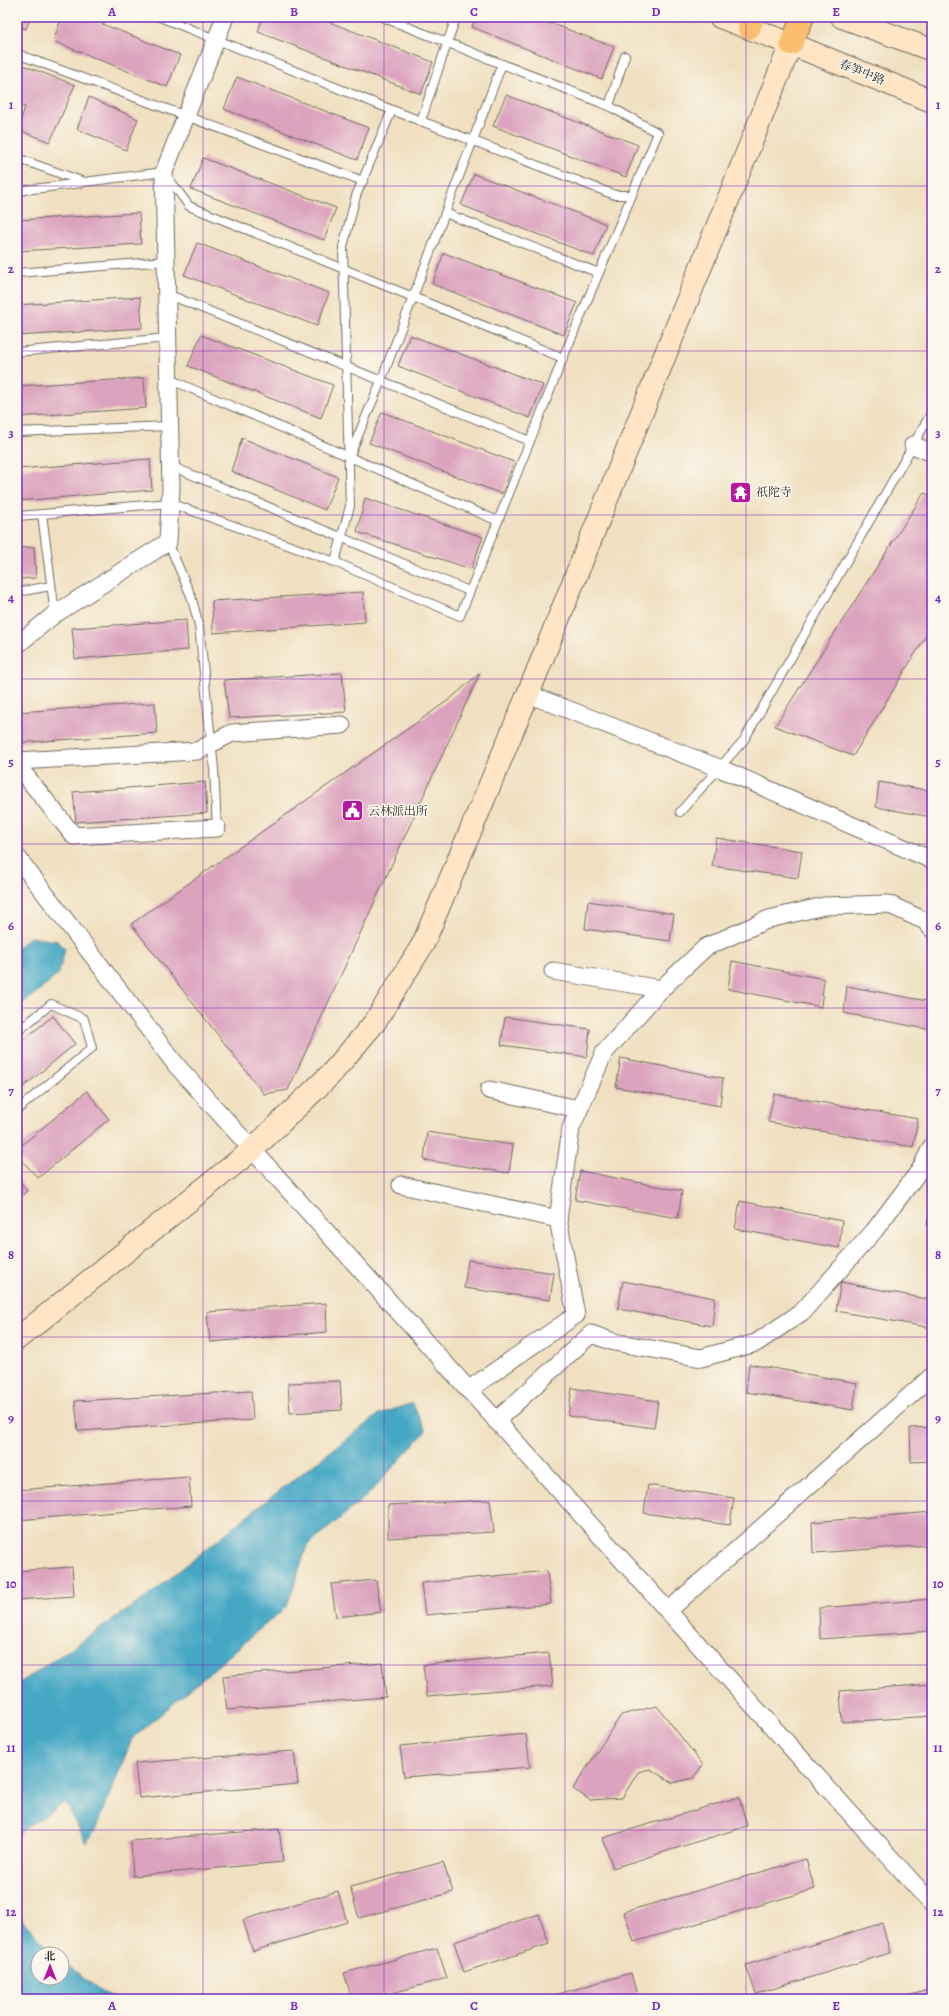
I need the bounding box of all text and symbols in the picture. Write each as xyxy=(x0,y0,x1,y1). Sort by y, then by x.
text: A xyxy=(107,3,117,20)
text: B xyxy=(290,3,298,20)
text: C xyxy=(470,3,478,20)
text: D xyxy=(651,3,661,20)
text: E xyxy=(832,3,840,20)
street label: 春笋中路 xyxy=(837,56,887,88)
text: 1 xyxy=(9,96,14,113)
text: 1 xyxy=(936,96,941,113)
text: 2 xyxy=(8,260,15,277)
text: 2 xyxy=(935,260,942,277)
text: 3 xyxy=(8,424,14,441)
text: 3 xyxy=(935,424,941,441)
temple icon: 祇陀寺 xyxy=(728,479,754,505)
place label: 祇陀寺 xyxy=(756,484,792,500)
text: 4 xyxy=(8,589,14,606)
text: 4 xyxy=(935,589,941,606)
text: 5 xyxy=(8,753,14,770)
text: 5 xyxy=(935,753,941,770)
public building icon: 云林派出所 xyxy=(340,798,366,824)
place label: 云林派出所 xyxy=(368,803,428,819)
text: 6 xyxy=(8,917,14,934)
text: 6 xyxy=(935,917,941,934)
text: 7 xyxy=(8,1082,14,1099)
text: 7 xyxy=(935,1082,941,1099)
text: 8 xyxy=(8,1246,14,1263)
text: 8 xyxy=(935,1246,941,1263)
text: 9 xyxy=(8,1410,14,1427)
text: 9 xyxy=(935,1410,941,1427)
text: 10 xyxy=(5,1575,17,1592)
text: 10 xyxy=(932,1575,944,1592)
text: 11 xyxy=(6,1739,16,1756)
text: 11 xyxy=(933,1739,943,1756)
text: 12 xyxy=(6,1903,17,1920)
text: 12 xyxy=(933,1903,944,1920)
north arrow xyxy=(30,1946,70,1986)
text: 北 xyxy=(45,1949,56,1964)
text: A xyxy=(107,1997,117,2014)
text: B xyxy=(290,1997,298,2014)
text: C xyxy=(470,1997,478,2014)
text: D xyxy=(651,1997,661,2014)
text: E xyxy=(832,1997,840,2014)

